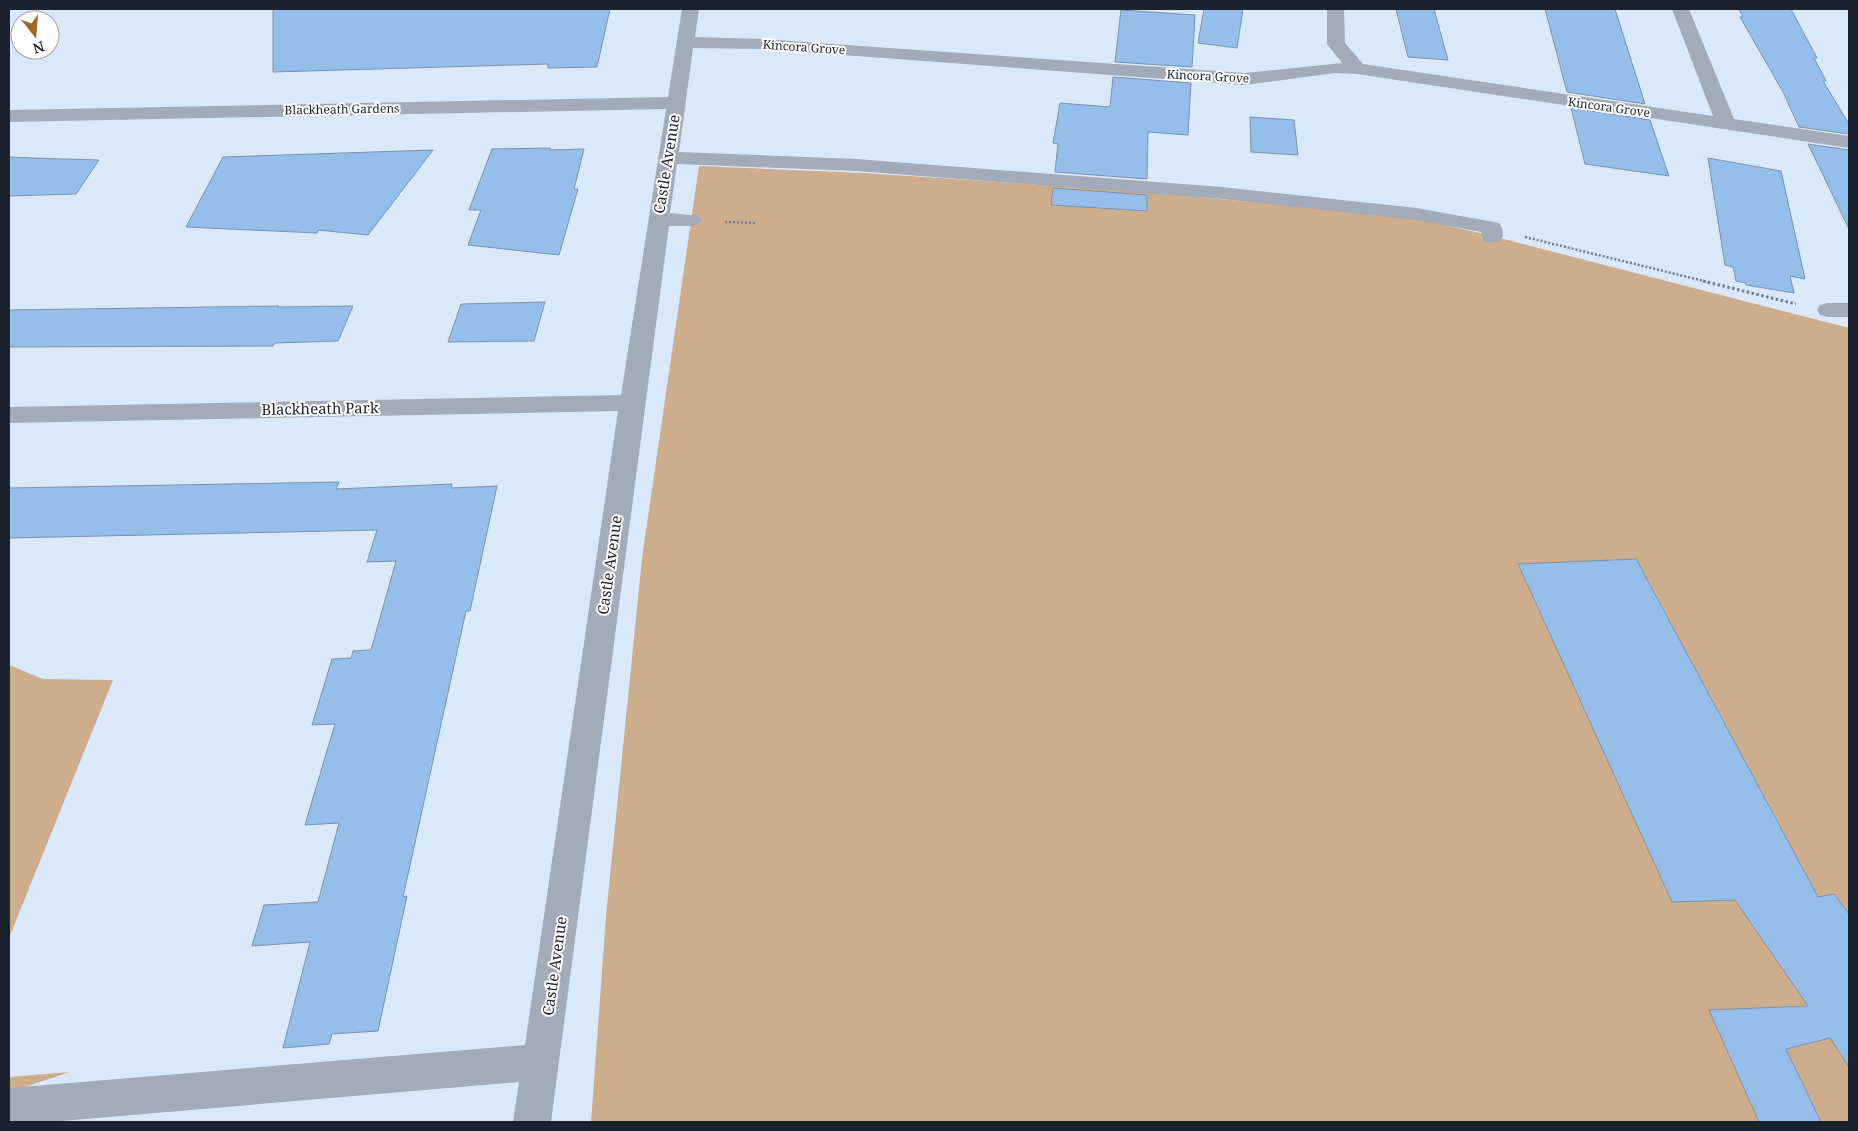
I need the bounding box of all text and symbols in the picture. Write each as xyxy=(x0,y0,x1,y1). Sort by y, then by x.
north arrow xyxy=(10,10,60,60)
street label: Kincora Grove xyxy=(762,36,846,58)
text: N xyxy=(31,37,47,59)
street label: Kincora Grove xyxy=(1166,65,1250,87)
street label: Kincora Grove xyxy=(1567,93,1651,121)
street label: Blackheath Gardens xyxy=(284,99,400,119)
street label: Castle Avenue xyxy=(648,113,684,215)
street label: Blackheath Park xyxy=(261,397,379,419)
street label: Castle Avenue xyxy=(592,514,626,616)
street label: Castle Avenue xyxy=(537,915,571,1017)

